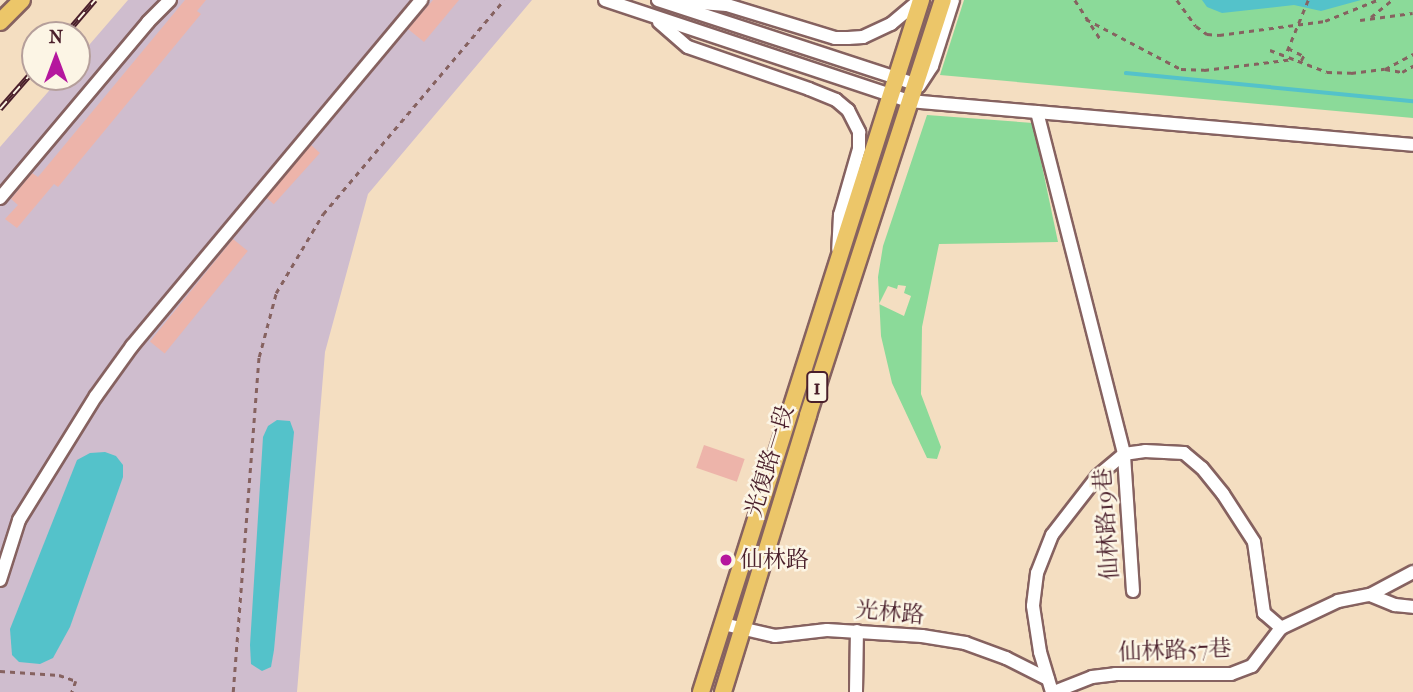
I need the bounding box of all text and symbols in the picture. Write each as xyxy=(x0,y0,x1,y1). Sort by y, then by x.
north arrow xyxy=(21,21,91,91)
text: N xyxy=(49,26,63,48)
road number: 1 xyxy=(805,370,829,404)
street label: 光復路一段 xyxy=(740,402,800,520)
street label: 仙林路19巷 xyxy=(1089,467,1125,581)
place label: 仙林路 xyxy=(740,546,809,574)
marker: 仙林路 xyxy=(718,552,734,568)
street label: 光林路 xyxy=(854,596,926,630)
street label: 仙林路57巷 xyxy=(1118,635,1232,667)

